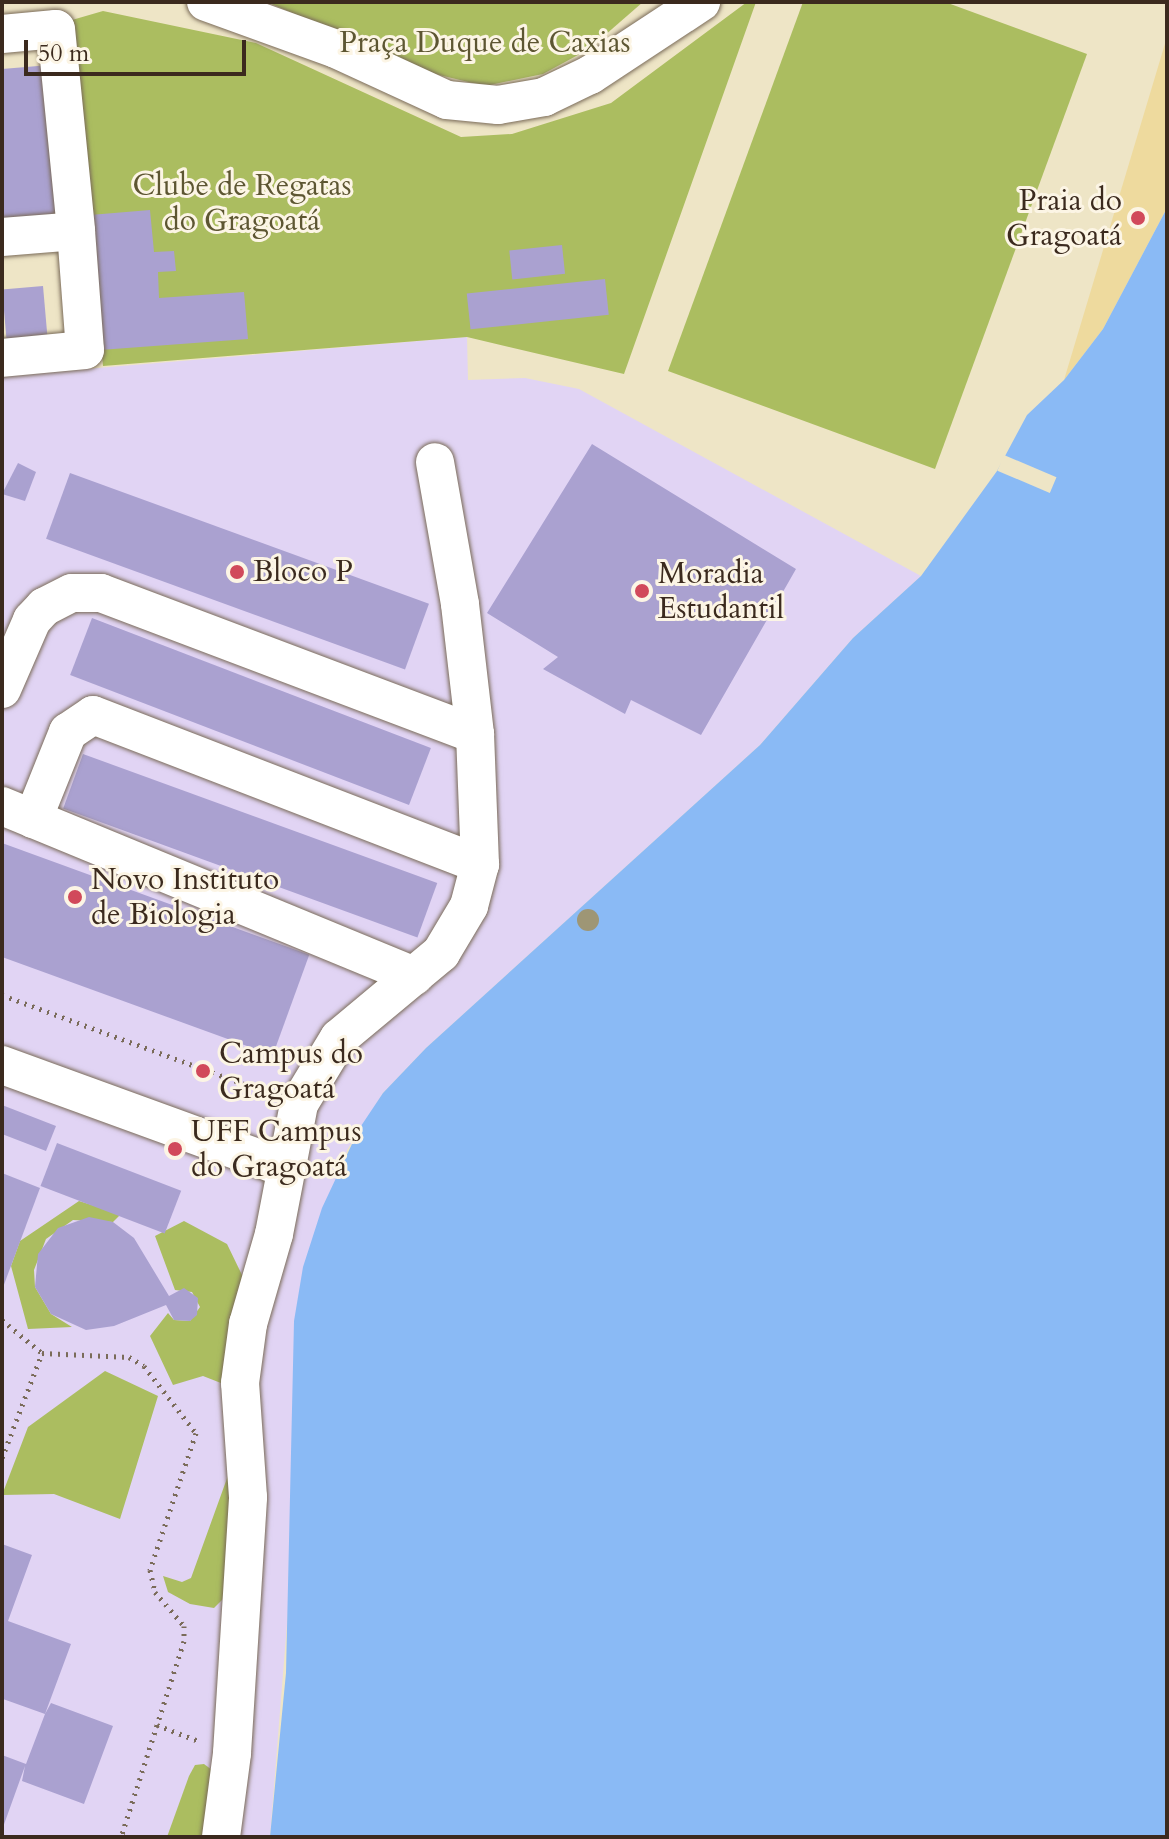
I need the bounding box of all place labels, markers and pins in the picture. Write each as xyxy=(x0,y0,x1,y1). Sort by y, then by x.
place label: Praia do Gragoatá xyxy=(1006,183,1122,254)
marker: Praia do Gragoatá xyxy=(1129,209,1147,227)
place label: Bloco P xyxy=(253,554,353,590)
place label: Moradia Estudantil xyxy=(658,556,784,626)
marker: Bloco P xyxy=(228,563,246,581)
marker: Moradia Estudantil xyxy=(633,582,651,600)
place label: Novo Instituto de Biologia xyxy=(91,862,279,932)
marker: Novo Instituto de Biologia xyxy=(66,888,84,906)
place label: Campus do Gragoatá xyxy=(219,1036,363,1106)
marker: Campus do Gragoatá xyxy=(194,1062,212,1080)
place label: UFF Campus do Gragoatá xyxy=(191,1114,361,1184)
marker: UFF Campus do Gragoatá xyxy=(166,1140,184,1158)

